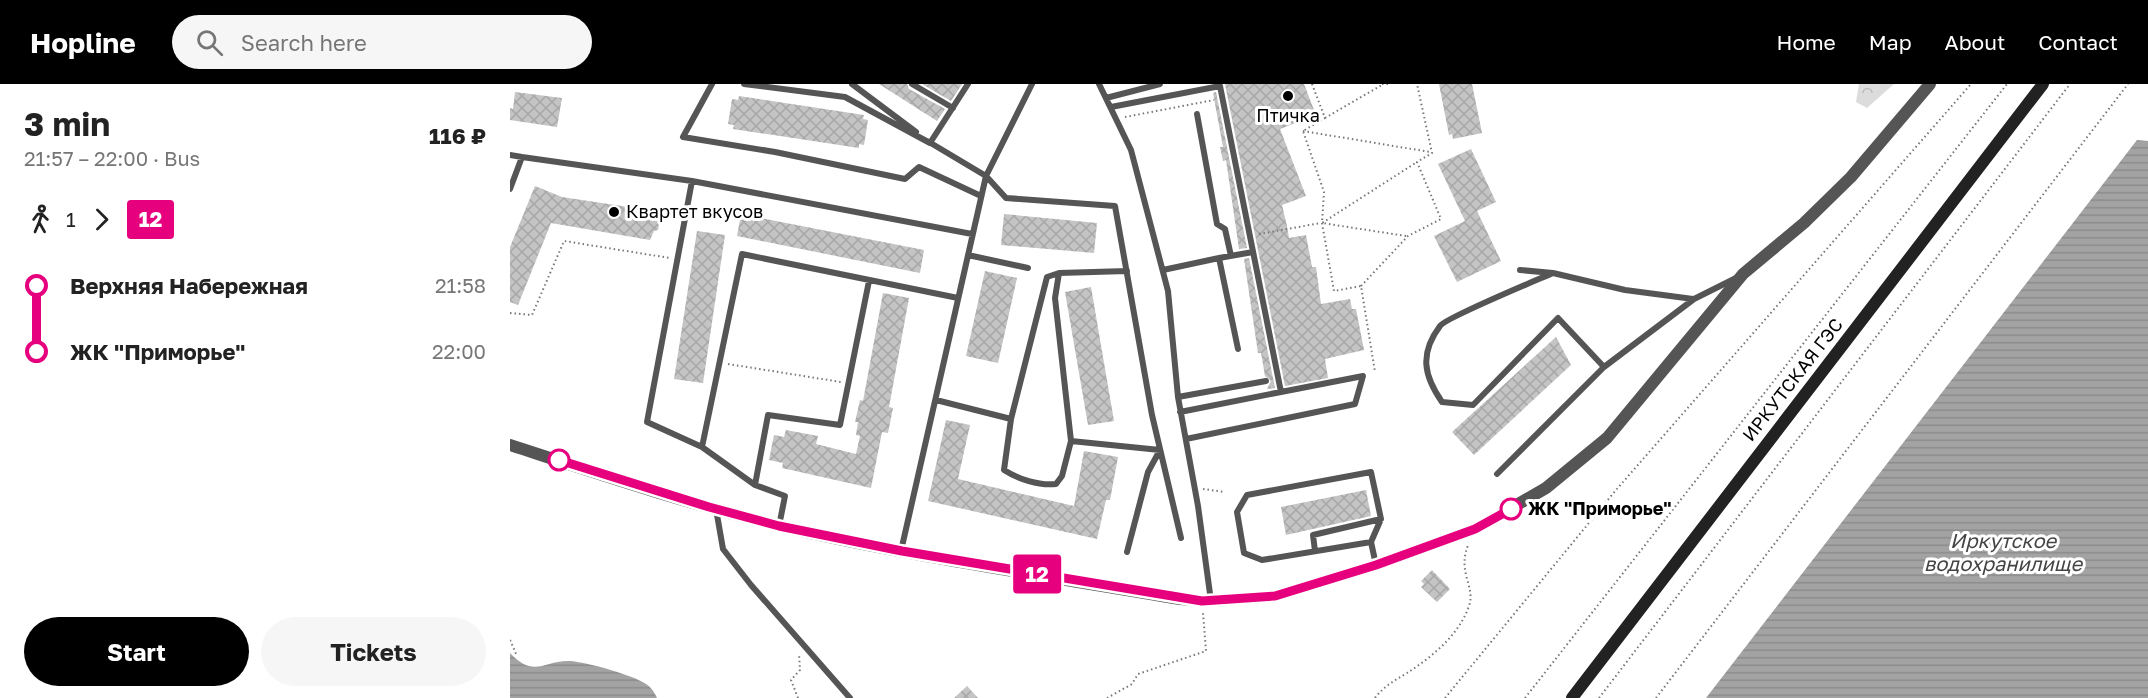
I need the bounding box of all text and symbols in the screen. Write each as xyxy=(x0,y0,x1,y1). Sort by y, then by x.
search box xyxy=(172,15,592,69)
text: Hopline xyxy=(30,26,136,59)
icon: search xyxy=(193,26,226,59)
text: Search here xyxy=(241,29,367,56)
text: Home xyxy=(1776,29,1836,55)
text: Map xyxy=(1869,29,1912,55)
text: About xyxy=(1945,29,2005,55)
text: Contact xyxy=(2038,29,2118,55)
marker: Птичка xyxy=(1281,89,1295,103)
text: 3 min xyxy=(24,104,110,143)
place label: Птичка xyxy=(1256,104,1320,126)
text: 116 ₽ xyxy=(429,122,486,149)
text: 21:57 – 22:00 · Bus xyxy=(24,146,200,170)
place label: Квартет вкусов xyxy=(626,200,763,222)
icon: walk xyxy=(24,203,57,236)
icon: forward xyxy=(85,203,118,236)
marker: Квартет вкусов xyxy=(607,205,621,219)
text: 12 xyxy=(139,206,162,232)
text: 1 xyxy=(66,207,76,231)
text: Верхняя Набережная xyxy=(70,272,308,299)
text: 21:58 xyxy=(435,273,486,297)
street label: ИРКУТСКАЯ ГЭС xyxy=(1737,314,1847,445)
text: ЖК "Приморье" xyxy=(70,338,245,365)
text: 22:00 xyxy=(432,339,486,363)
unlabelled marker xyxy=(548,449,570,471)
place label: ЖК "Приморье" xyxy=(1528,497,1672,519)
marker: ЖК "Приморье" xyxy=(1500,498,1522,520)
water label: Иркутское водохранилище xyxy=(1924,528,2083,575)
line badge: 12 xyxy=(1010,554,1064,594)
text: 12 xyxy=(1025,561,1049,587)
button: Start xyxy=(24,617,249,686)
button: Tickets xyxy=(261,617,486,686)

